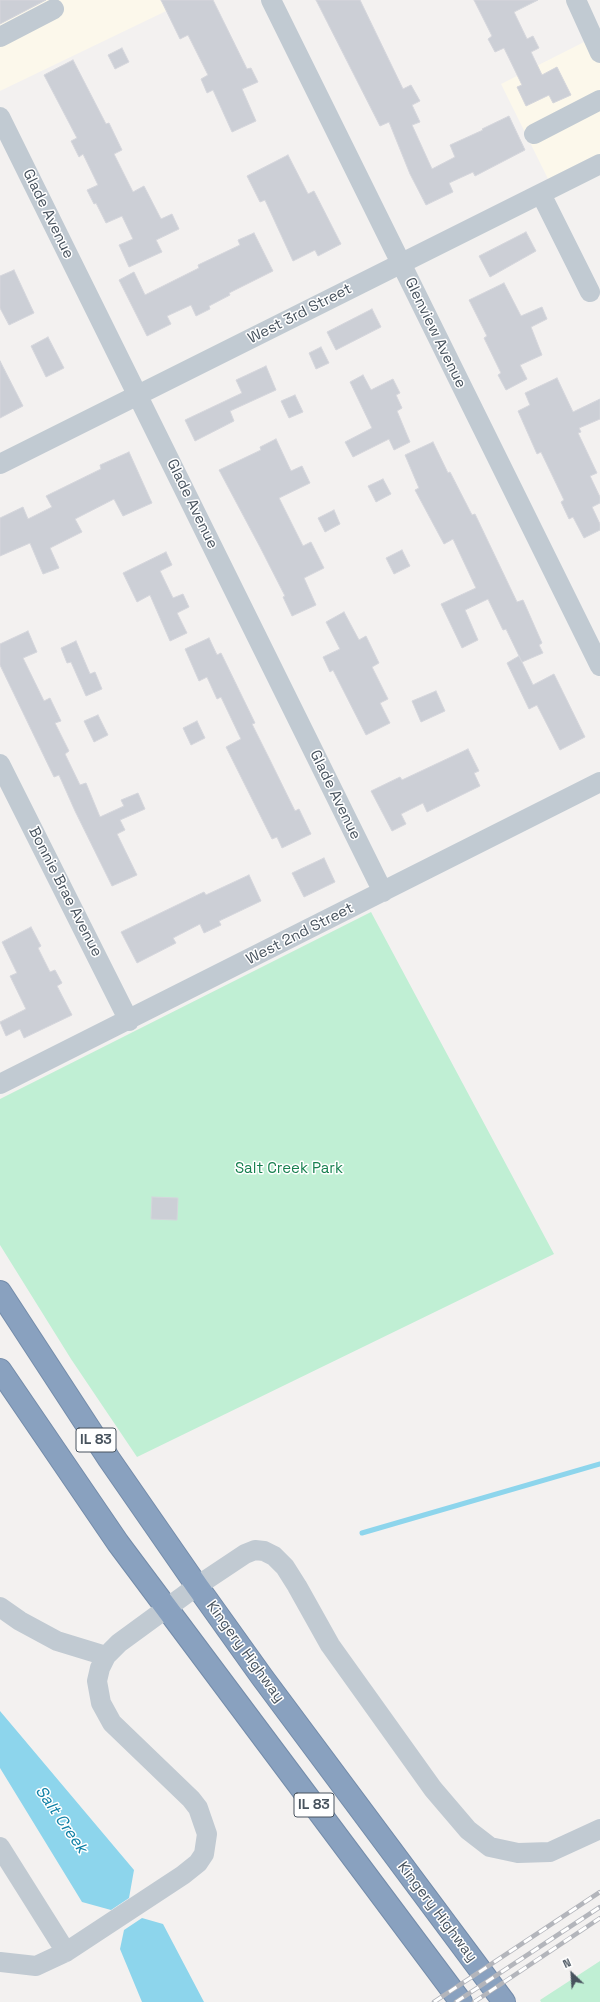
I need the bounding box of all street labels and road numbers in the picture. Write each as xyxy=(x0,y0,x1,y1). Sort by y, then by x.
street label: Glade Avenue xyxy=(19,166,77,262)
street label: Glenview Avenue xyxy=(400,275,470,391)
street label: West 3rd Street xyxy=(245,280,355,348)
street label: Glade Avenue xyxy=(163,456,221,552)
street label: Glade Avenue xyxy=(306,747,364,843)
street label: Bonnie Brae Avenue xyxy=(24,824,106,960)
street label: West 2nd Street xyxy=(243,899,357,969)
road number: IL 83 xyxy=(76,1428,116,1452)
street label: Kingery Highway xyxy=(202,1598,288,1706)
road number: IL 83 xyxy=(294,1793,334,1817)
street label: Kingery Highway xyxy=(393,1858,481,1966)

